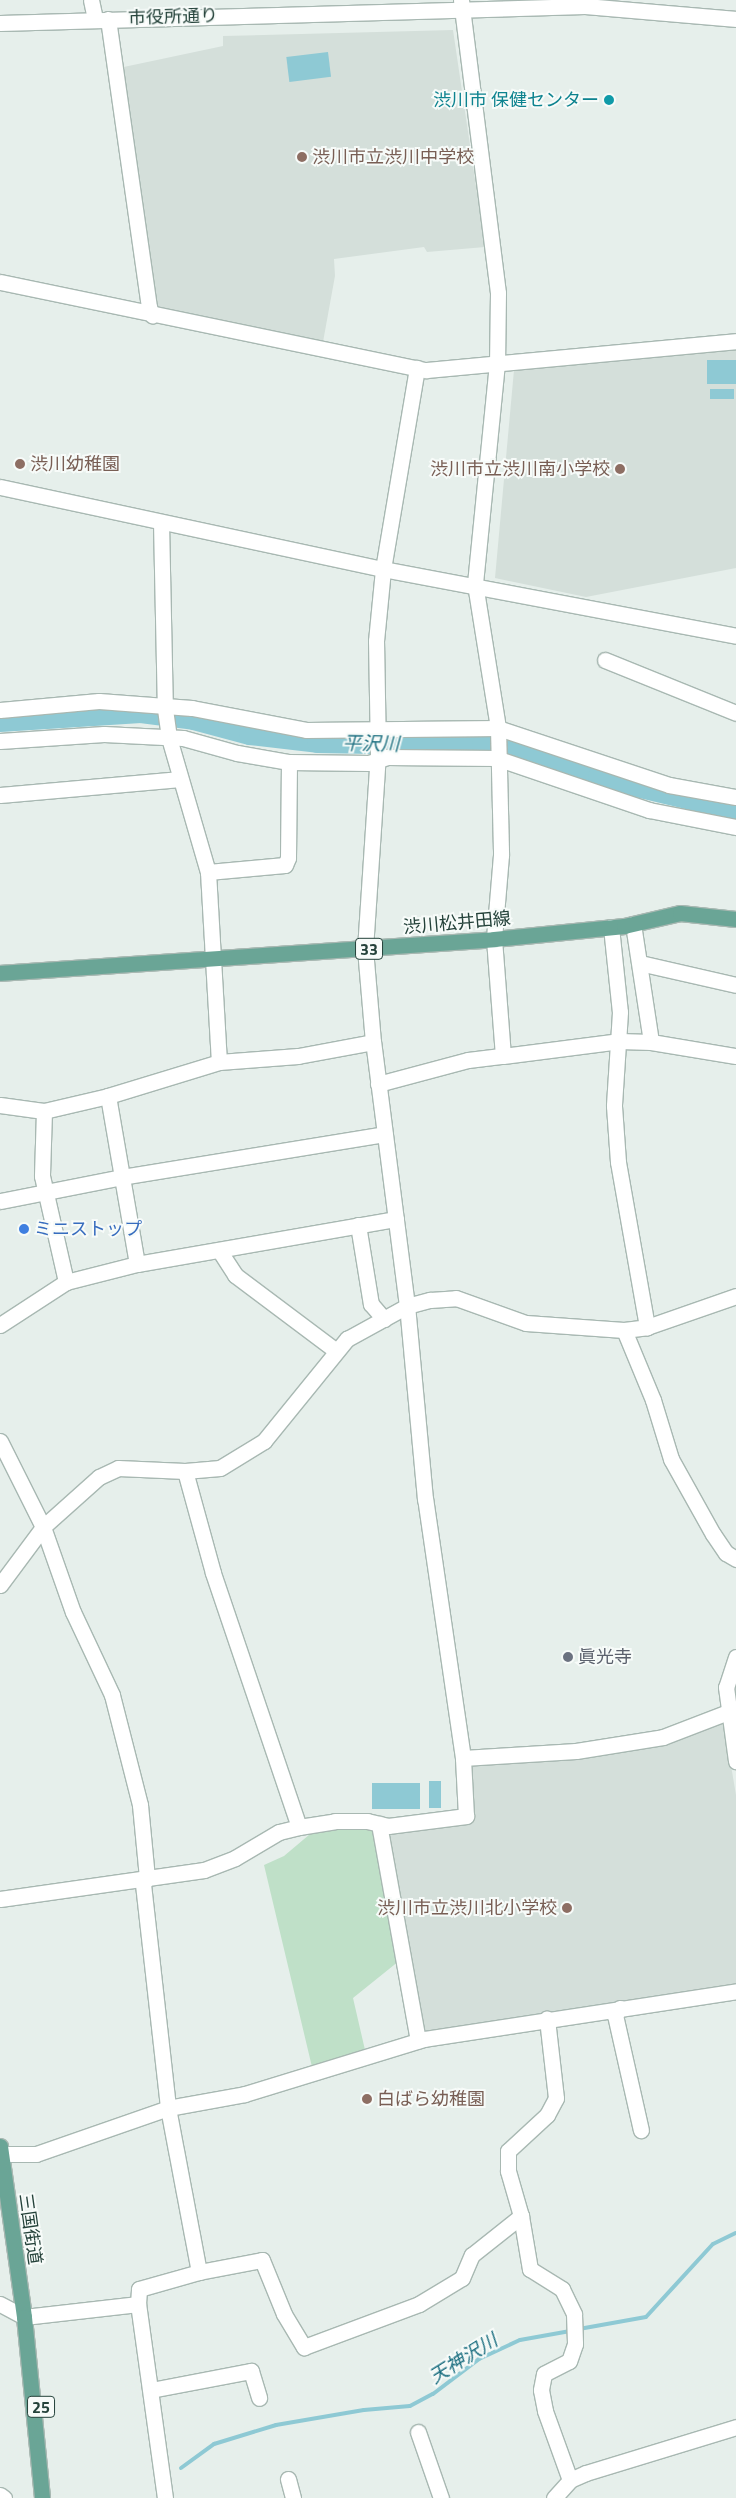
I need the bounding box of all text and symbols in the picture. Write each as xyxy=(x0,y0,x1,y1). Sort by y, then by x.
street label: 市役所通り xyxy=(128,5,218,29)
place label: 渋川市 保健センター xyxy=(433,89,599,111)
marker: 渋川市 保健センター xyxy=(603,94,615,106)
place label: 渋川市立渋川中学校 xyxy=(312,146,474,168)
marker: 渋川市立渋川中学校 xyxy=(296,151,308,163)
place label: 渋川幼稚園 xyxy=(30,453,120,475)
marker: 渋川幼稚園 xyxy=(14,458,26,470)
place label: 渋川市立渋川南小学校 xyxy=(430,458,610,480)
marker: 渋川市立渋川南小学校 xyxy=(614,463,626,475)
water label: 平沢川 xyxy=(342,731,400,755)
street label: 渋川松井田線 xyxy=(402,908,512,938)
road number: 33 xyxy=(354,936,384,962)
place label: ミニストップ xyxy=(34,1218,142,1240)
marker: ミニストップ xyxy=(18,1223,30,1235)
place label: 眞光寺 xyxy=(578,1646,632,1668)
marker: 眞光寺 xyxy=(562,1651,574,1663)
place label: 渋川市立渋川北小学校 xyxy=(377,1897,557,1919)
marker: 渋川市立渋川北小学校 xyxy=(561,1902,573,1914)
place label: 白ばら幼稚園 xyxy=(377,2088,485,2110)
marker: 白ばら幼稚園 xyxy=(361,2093,373,2105)
street label: 三国街道 xyxy=(14,2192,46,2266)
water label: 天神沢川 xyxy=(425,2328,501,2388)
road number: 25 xyxy=(26,2394,56,2420)

